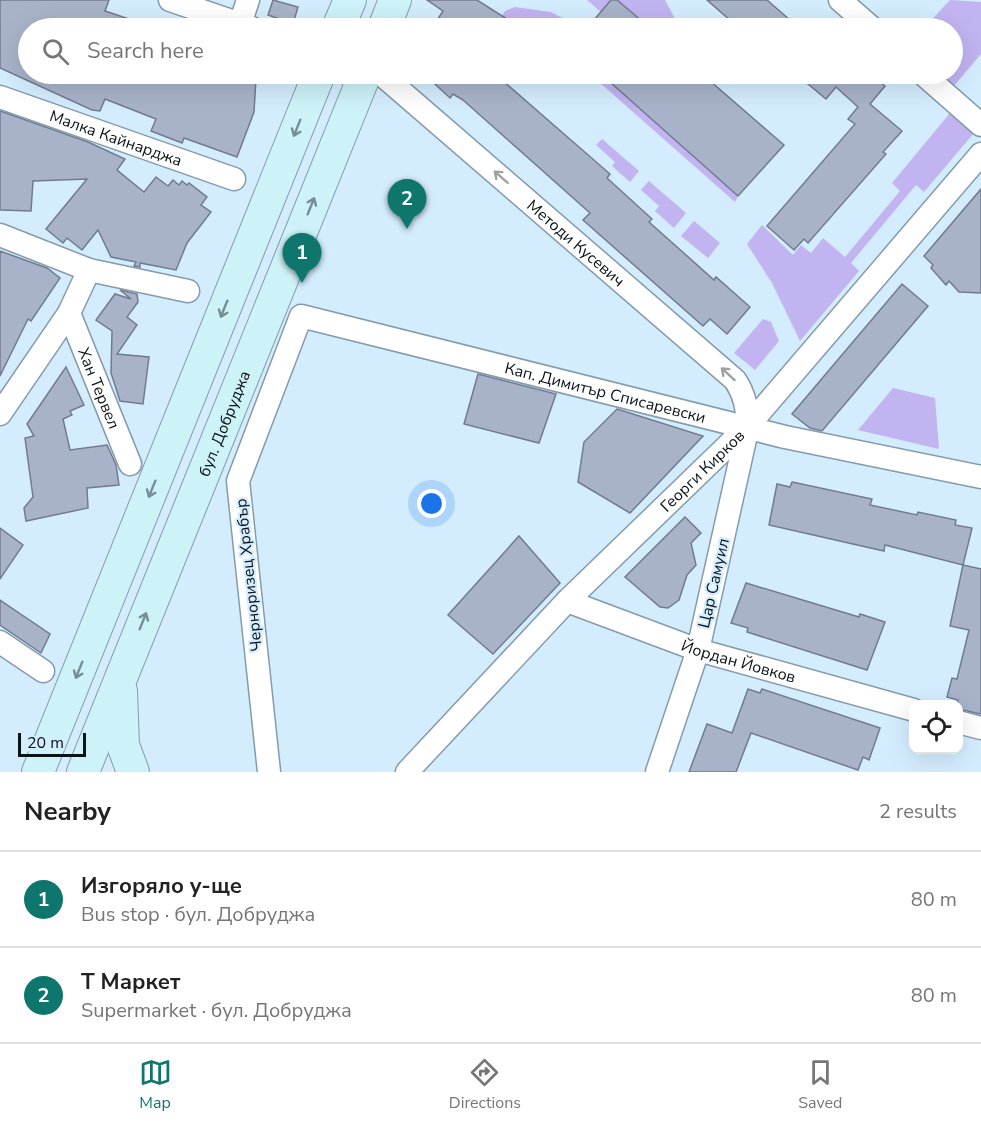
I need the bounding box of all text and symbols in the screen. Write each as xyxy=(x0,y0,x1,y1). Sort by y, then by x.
search box xyxy=(18,18,963,84)
icon: search xyxy=(39,35,72,68)
text: Search here xyxy=(87,36,204,66)
street label: Малка Кайнарджа xyxy=(46,105,185,172)
one-way arrow xyxy=(291,118,302,136)
one-way arrow xyxy=(494,170,509,184)
pin: 2 xyxy=(388,180,426,229)
street label: Методи Кусевич xyxy=(522,195,629,292)
one-way arrow xyxy=(306,198,317,216)
pin: 1 xyxy=(282,234,322,283)
one-way arrow xyxy=(218,299,229,317)
street label: Хан Тервел xyxy=(72,345,125,432)
street label: Кап. Димитър Списаревски xyxy=(502,357,708,429)
street label: бул. Добруджа xyxy=(193,367,256,480)
one-way arrow xyxy=(720,367,735,381)
street label: Георги Кирков xyxy=(656,425,750,517)
one-way arrow xyxy=(146,480,157,498)
your location xyxy=(417,489,446,518)
street label: Черноризец Храбър xyxy=(230,497,268,652)
street label: Цар Самуил xyxy=(693,536,735,630)
one-way arrow xyxy=(138,612,149,630)
street label: Йордан Йовков xyxy=(678,635,798,689)
one-way arrow xyxy=(73,661,84,679)
map controls xyxy=(909,700,963,754)
button: locate xyxy=(909,700,963,754)
scale bar xyxy=(18,730,86,758)
text: 20 m xyxy=(27,732,64,754)
text: Nearby xyxy=(24,794,111,829)
text: 2 results xyxy=(879,798,957,825)
text: Изгоряло у-ще xyxy=(81,871,242,901)
text: 1 xyxy=(38,886,50,913)
text: 80 m xyxy=(911,886,957,913)
text: Bus stop · бул. Добруджа xyxy=(81,901,315,928)
text: Т Маркет xyxy=(81,967,180,997)
text: 2 xyxy=(38,982,50,1009)
text: 80 m xyxy=(911,982,957,1009)
text: Supermarket · бул. Добруджа xyxy=(81,997,352,1024)
tab: Map xyxy=(139,1056,172,1114)
tab: Directions xyxy=(449,1056,521,1114)
tab: Saved xyxy=(798,1056,842,1114)

